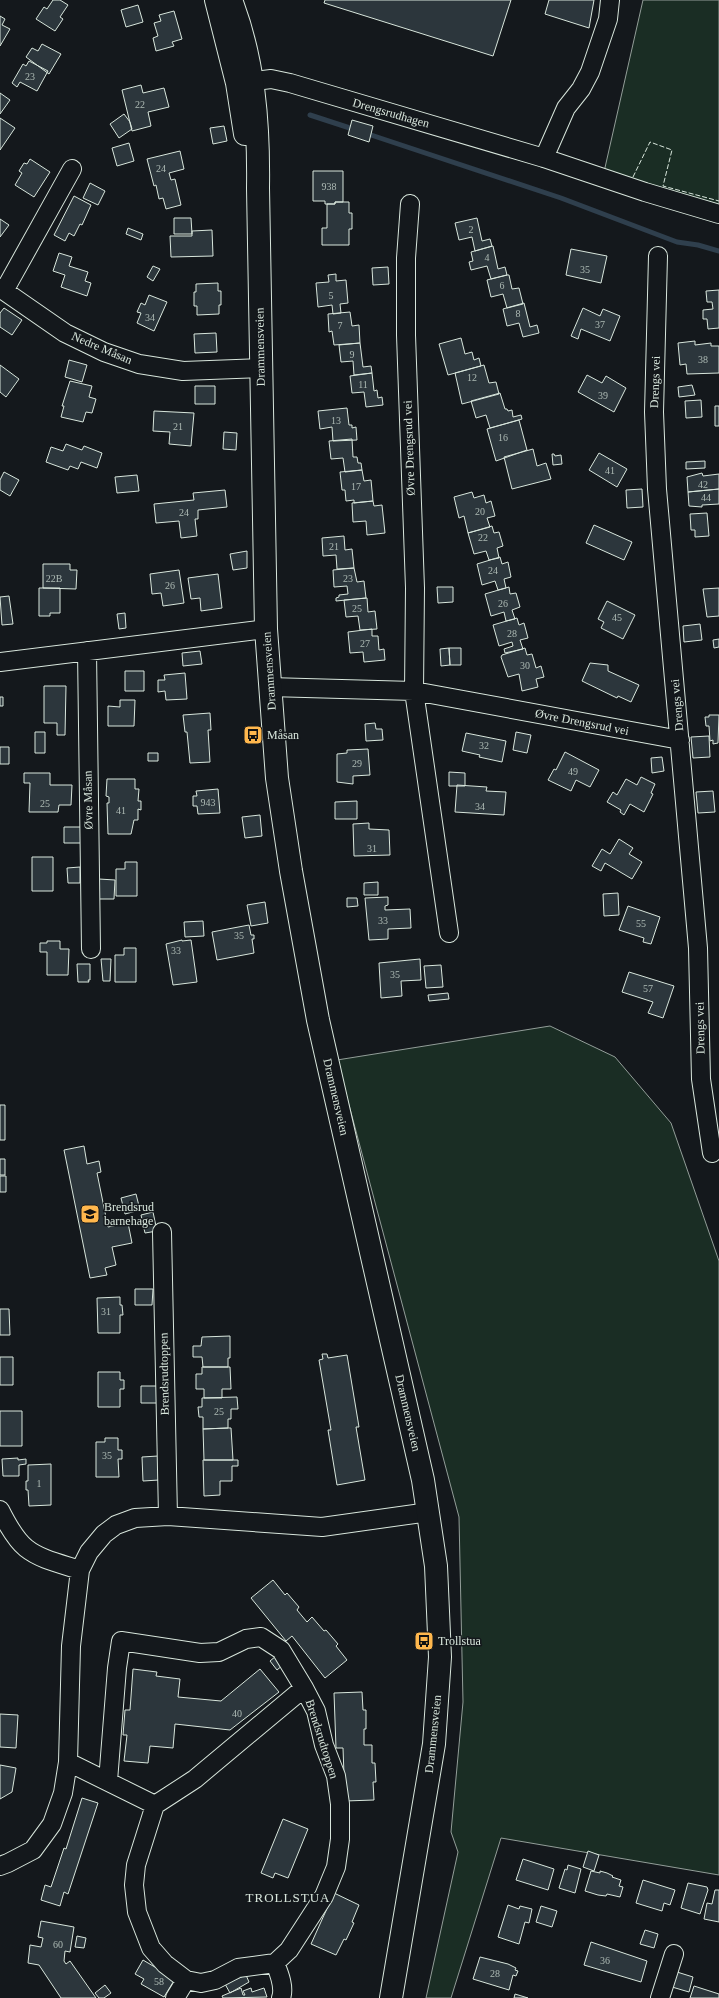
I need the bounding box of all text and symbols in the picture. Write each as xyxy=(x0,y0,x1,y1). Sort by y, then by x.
house number: 23 xyxy=(25,71,35,82)
street label: Drengsrudhagen xyxy=(351,95,431,131)
house number: 22 xyxy=(135,99,145,110)
house number: 24 xyxy=(156,163,166,174)
house number: 938 xyxy=(322,181,337,192)
house number: 2 xyxy=(469,224,474,235)
house number: 4 xyxy=(485,252,490,263)
house number: 35 xyxy=(580,264,590,275)
house number: 6 xyxy=(500,280,505,291)
house number: 5 xyxy=(329,290,334,301)
street label: Drammensveien xyxy=(252,308,268,386)
house number: 8 xyxy=(516,308,521,319)
house number: 34 xyxy=(145,312,155,323)
house number: 37 xyxy=(595,319,605,330)
house number: 7 xyxy=(338,320,343,331)
street label: Nedre Måsan xyxy=(70,329,134,367)
house number: 9 xyxy=(350,349,355,360)
house number: 38 xyxy=(698,354,708,365)
street label: Drengs vei xyxy=(647,355,663,408)
house number: 12 xyxy=(467,372,477,383)
house number: 11 xyxy=(358,379,368,390)
house number: 39 xyxy=(598,390,608,401)
street label: Øvre Drengsrud vei xyxy=(400,399,418,496)
house number: 13 xyxy=(331,415,341,426)
house number: 21 xyxy=(173,421,183,432)
house number: 16 xyxy=(498,432,508,443)
house number: 41 xyxy=(605,465,615,476)
house number: 42 xyxy=(698,479,708,490)
house number: 17 xyxy=(351,481,361,492)
house number: 44 xyxy=(701,492,711,503)
house number: 20 xyxy=(475,506,485,517)
house number: 24 xyxy=(179,507,189,518)
house number: 22 xyxy=(478,532,488,543)
house number: 21 xyxy=(329,541,339,552)
house number: 24 xyxy=(488,565,498,576)
house number: 22B xyxy=(46,573,63,584)
house number: 23 xyxy=(343,573,353,584)
house number: 26 xyxy=(165,580,175,591)
house number: 26 xyxy=(498,598,508,609)
house number: 25 xyxy=(352,603,362,614)
house number: 45 xyxy=(612,612,622,623)
house number: 28 xyxy=(507,628,517,639)
street label: Drammensveien xyxy=(259,631,279,711)
house number: 27 xyxy=(360,638,370,649)
house number: 30 xyxy=(520,660,530,671)
street label: Drengs vei xyxy=(668,678,686,732)
street label: Øvre Drengsrud vei xyxy=(534,706,631,738)
bus stop icon: Måsan xyxy=(242,724,264,746)
place label: Måsan xyxy=(267,728,299,742)
house number: 32 xyxy=(479,740,489,751)
house number: 29 xyxy=(352,758,362,769)
house number: 49 xyxy=(568,766,578,777)
street label: Øvre Måsan xyxy=(80,770,96,830)
house number: 943 xyxy=(201,797,216,808)
house number: 25 xyxy=(40,798,50,809)
house number: 34 xyxy=(475,801,485,812)
house number: 41 xyxy=(116,805,126,816)
house number: 31 xyxy=(367,843,377,854)
house number: 33 xyxy=(378,915,388,926)
house number: 55 xyxy=(636,918,646,929)
house number: 35 xyxy=(234,930,244,941)
house number: 33 xyxy=(171,945,181,956)
house number: 35 xyxy=(390,969,400,980)
house number: 57 xyxy=(643,983,653,994)
street label: Drengs vei xyxy=(693,1001,707,1054)
street label: Drammensveien xyxy=(320,1057,352,1137)
place label: Brendsrud barnehage xyxy=(104,1200,154,1228)
school or university icon: Brendsrud barnehage xyxy=(79,1203,101,1225)
house number: 31 xyxy=(101,1306,111,1317)
street label: Brendsrudtoppen xyxy=(156,1333,172,1415)
street label: Drammensveien xyxy=(392,1373,424,1453)
house number: 25 xyxy=(214,1406,224,1417)
house number: 35 xyxy=(102,1450,112,1461)
house number: 1 xyxy=(37,1478,42,1489)
bus stop icon: Trollstua xyxy=(413,1630,435,1652)
place label: Trollstua xyxy=(438,1634,482,1648)
street label: Drammensveien xyxy=(422,1694,444,1774)
street label: Brendsrudtoppen xyxy=(303,1698,341,1780)
house number: 40 xyxy=(232,1708,242,1719)
district label: TROLLSTUA xyxy=(246,1890,330,1905)
house number: 60 xyxy=(53,1939,63,1950)
house number: 36 xyxy=(600,1955,610,1966)
house number: 28 xyxy=(490,1968,500,1979)
house number: 58 xyxy=(154,1976,164,1987)

